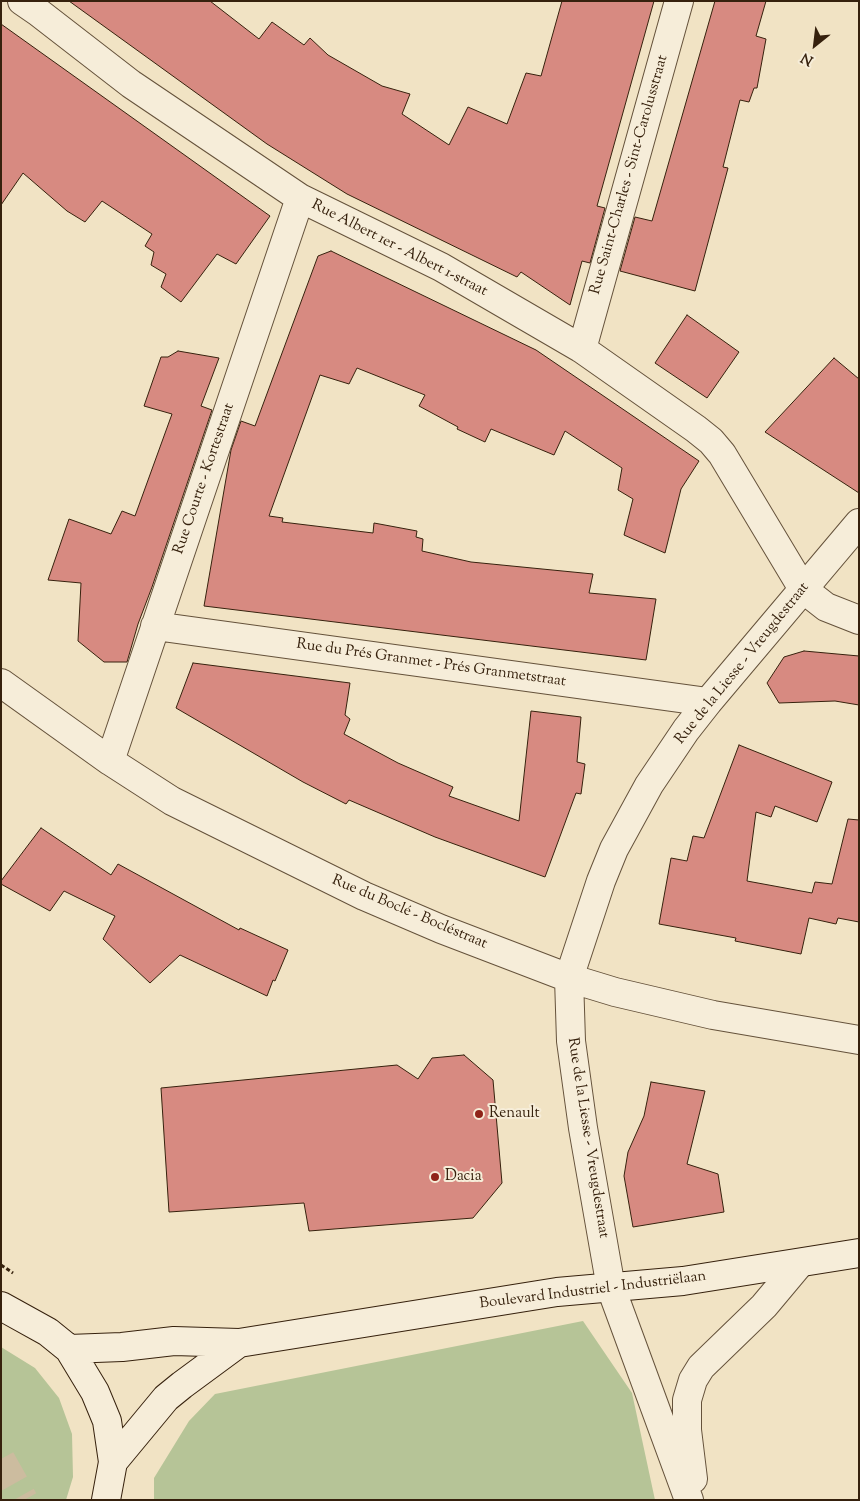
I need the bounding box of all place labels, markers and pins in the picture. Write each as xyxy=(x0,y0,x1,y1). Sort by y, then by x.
place label: Renault xyxy=(489,1105,540,1123)
marker: Renault xyxy=(473,1108,485,1120)
place label: Dacia xyxy=(445,1168,482,1186)
marker: Dacia xyxy=(429,1171,441,1183)

